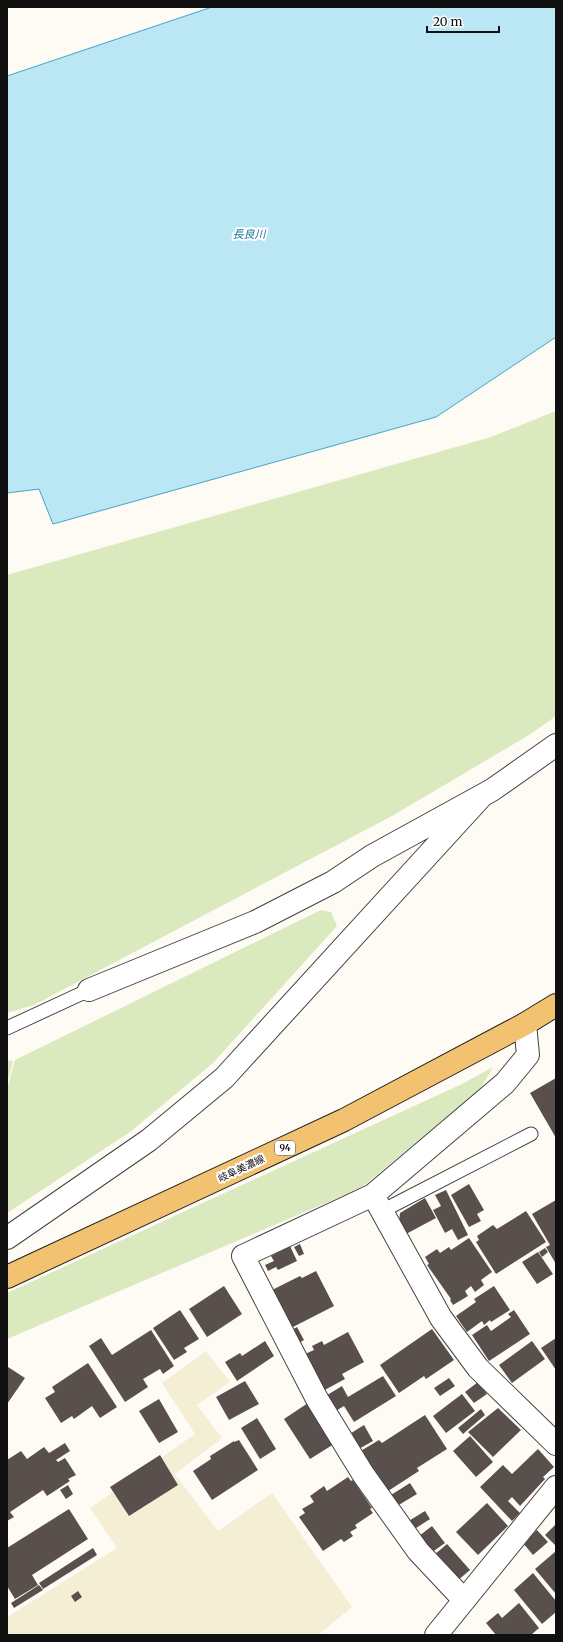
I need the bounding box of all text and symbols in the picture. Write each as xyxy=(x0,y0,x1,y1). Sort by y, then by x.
scale bar xyxy=(427,8,499,34)
text: 20 m xyxy=(433,14,462,29)
water label: 長良川 xyxy=(233,227,266,241)
road number: 94 xyxy=(275,1141,295,1155)
street label: 岐阜美濃線 xyxy=(216,1152,267,1185)

